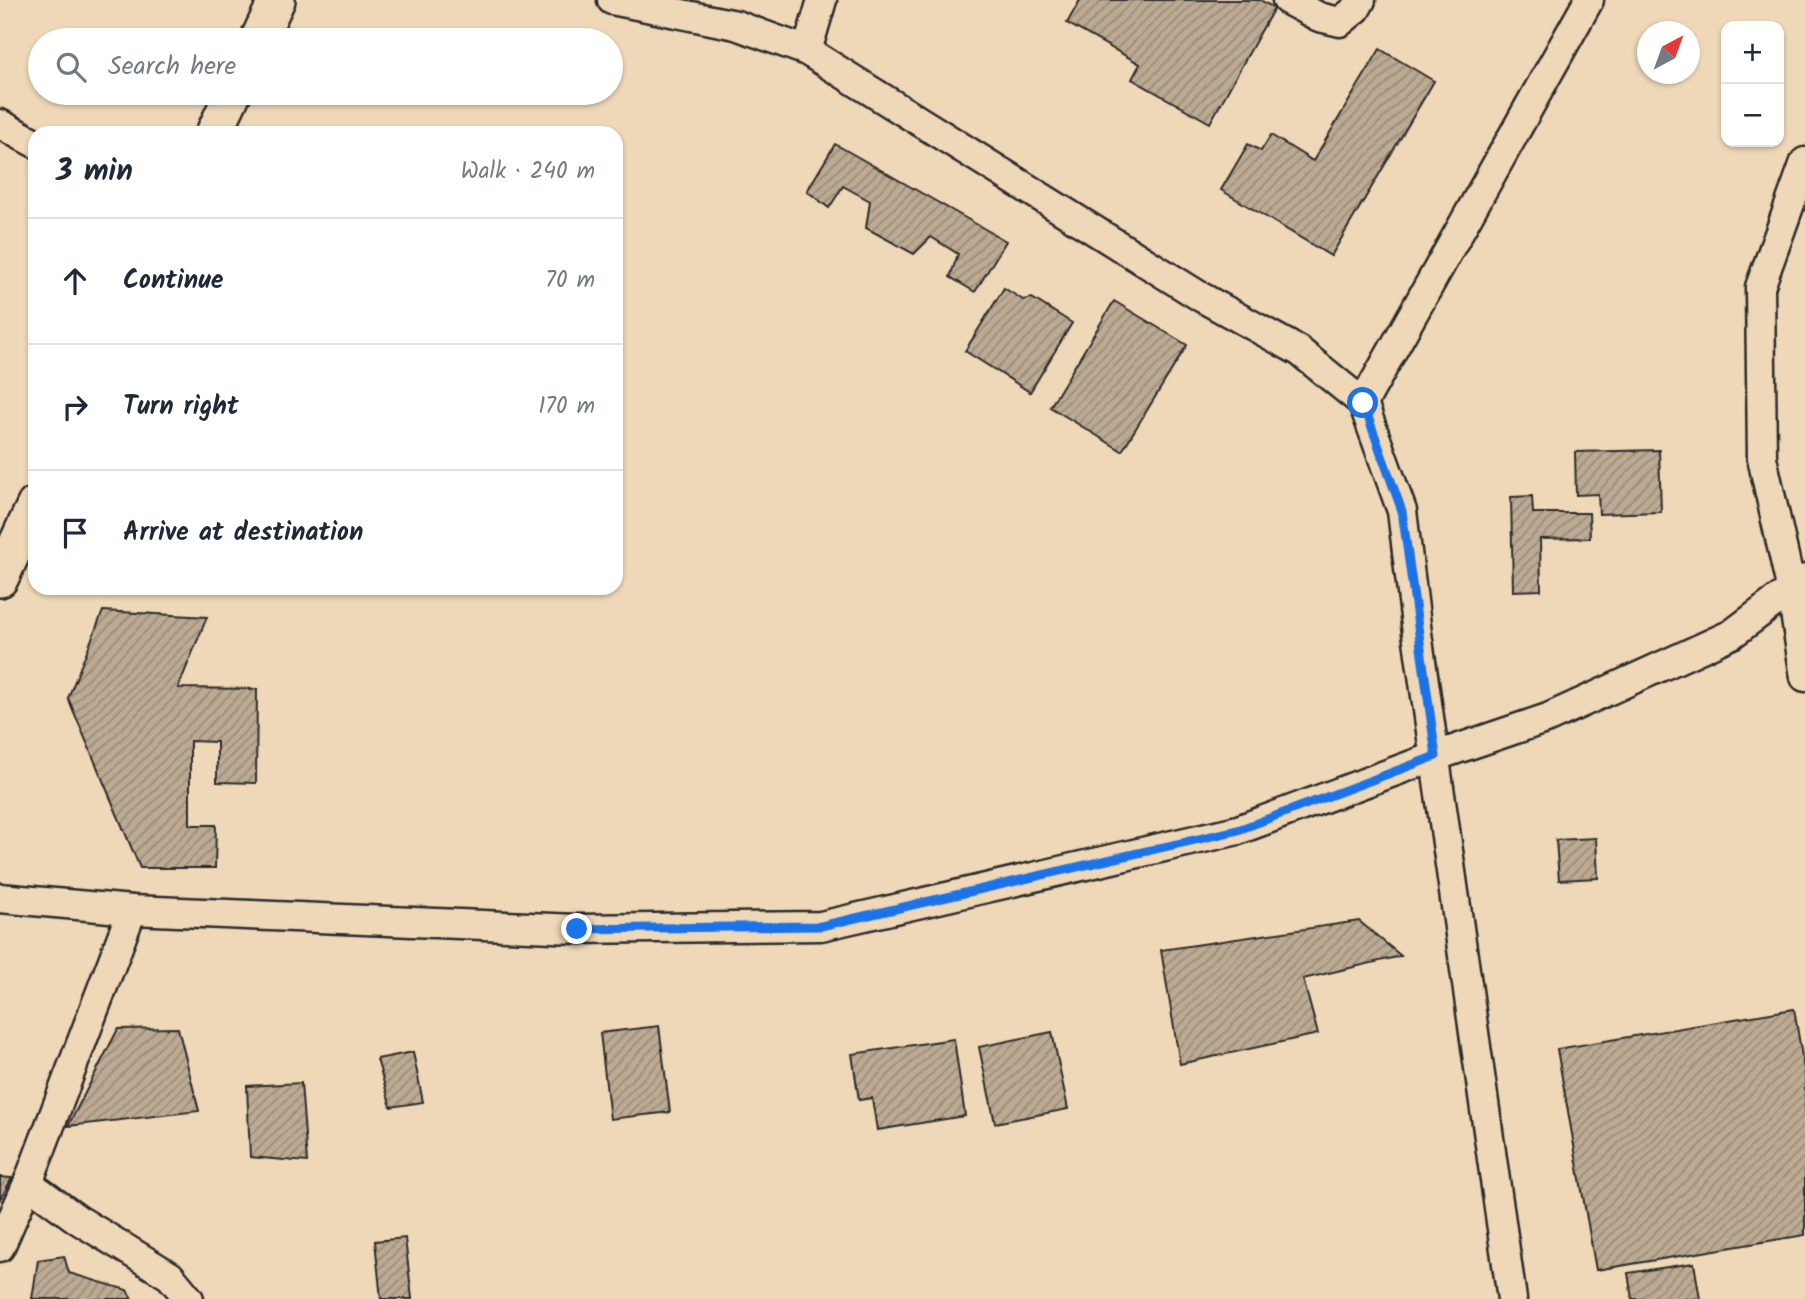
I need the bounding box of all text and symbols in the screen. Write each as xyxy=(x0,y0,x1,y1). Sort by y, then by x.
north arrow xyxy=(1637,21,1700,84)
map controls xyxy=(1721,21,1784,147)
button: + xyxy=(1721,21,1784,84)
search box xyxy=(28,28,623,105)
text: Search here xyxy=(108,46,236,88)
icon: search xyxy=(52,48,90,86)
button: − xyxy=(1721,84,1784,147)
text: 3 min xyxy=(56,148,133,196)
text: Walk · 240 m xyxy=(461,154,595,190)
text: Continue xyxy=(123,260,224,302)
icon: ahead xyxy=(56,262,94,300)
text: 70 m xyxy=(545,263,595,299)
text: Turn right xyxy=(123,386,239,428)
route start xyxy=(1347,387,1378,418)
icon: right xyxy=(56,388,94,426)
text: 170 m xyxy=(538,389,595,425)
text: Arrive at destination xyxy=(123,512,363,554)
icon: arrive xyxy=(56,514,94,552)
route end xyxy=(561,913,592,944)

